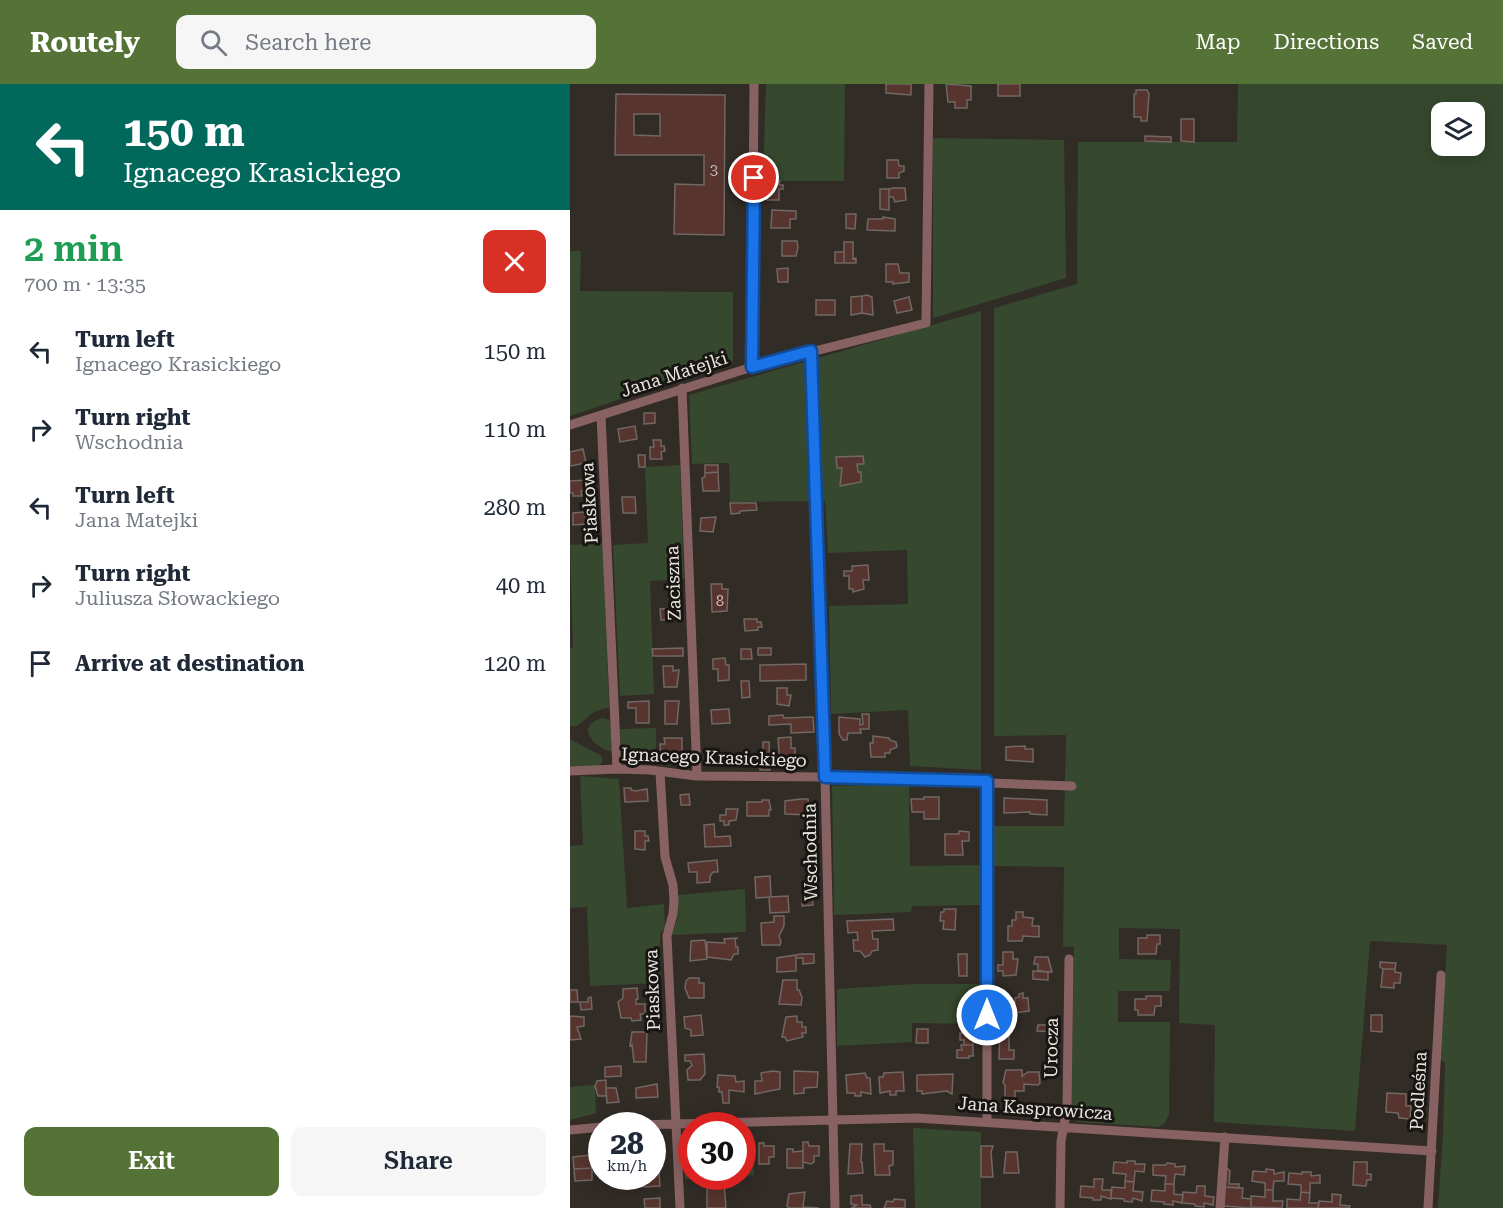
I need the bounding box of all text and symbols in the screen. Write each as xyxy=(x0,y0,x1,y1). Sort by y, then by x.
search box xyxy=(176,15,596,69)
text: Routely xyxy=(30,26,140,59)
icon: search xyxy=(197,26,230,59)
text: Search here xyxy=(245,30,371,55)
text: Map xyxy=(1196,30,1240,54)
text: Directions xyxy=(1273,30,1379,54)
text: Saved xyxy=(1412,30,1473,54)
map controls xyxy=(1431,102,1485,156)
button: layers xyxy=(1431,102,1485,156)
text: 150 m xyxy=(123,107,245,156)
icon: left xyxy=(24,108,102,186)
pin xyxy=(728,152,779,203)
text: Ignacego Krasickiego xyxy=(123,157,401,189)
house number: 3 xyxy=(710,161,718,179)
icon: arrive xyxy=(737,161,770,194)
text: 2 min xyxy=(24,228,123,270)
button: close xyxy=(483,230,546,293)
text: 700 m · 13:35 xyxy=(24,272,146,296)
text: Turn left xyxy=(75,327,175,352)
icon: left xyxy=(24,335,57,368)
text: 150 m xyxy=(483,339,546,364)
street label: Jana Matejki xyxy=(618,347,730,401)
text: Ignacego Krasickiego xyxy=(75,352,281,376)
text: Turn right xyxy=(75,405,190,430)
icon: right xyxy=(24,413,57,446)
text: 110 m xyxy=(483,417,546,442)
text: Wschodnia xyxy=(75,430,183,454)
street label: Piaskowa xyxy=(576,461,602,544)
text: Turn left xyxy=(75,483,175,508)
icon: left xyxy=(24,491,57,524)
text: 280 m xyxy=(483,495,546,520)
text: Jana Matejki xyxy=(75,508,198,532)
street label: Zaciszna xyxy=(661,545,685,621)
text: Turn right xyxy=(75,561,190,586)
icon: right xyxy=(24,569,57,602)
text: 40 m xyxy=(496,573,546,598)
text: Juliusza Słowackiego xyxy=(75,586,280,610)
house number: 8 xyxy=(716,592,724,610)
icon: arrive xyxy=(24,647,57,680)
text: Arrive at destination xyxy=(75,651,304,676)
text: 120 m xyxy=(483,651,546,676)
street label: Ignacego Krasickiego xyxy=(621,743,807,771)
street label: Wschodnia xyxy=(799,803,821,901)
street label: Piaskowa xyxy=(640,949,664,1031)
position arrow xyxy=(955,983,1019,1047)
street label: Urocza xyxy=(1040,1017,1062,1078)
street label: Podleśna xyxy=(1405,1051,1431,1131)
street label: Jana Kasprowicza xyxy=(957,1092,1113,1124)
speed limit sign: 30 xyxy=(678,1112,756,1190)
text: 28 xyxy=(610,1126,644,1161)
button: Exit xyxy=(24,1127,279,1196)
button: Share xyxy=(291,1127,546,1196)
text: km/h xyxy=(607,1157,647,1175)

